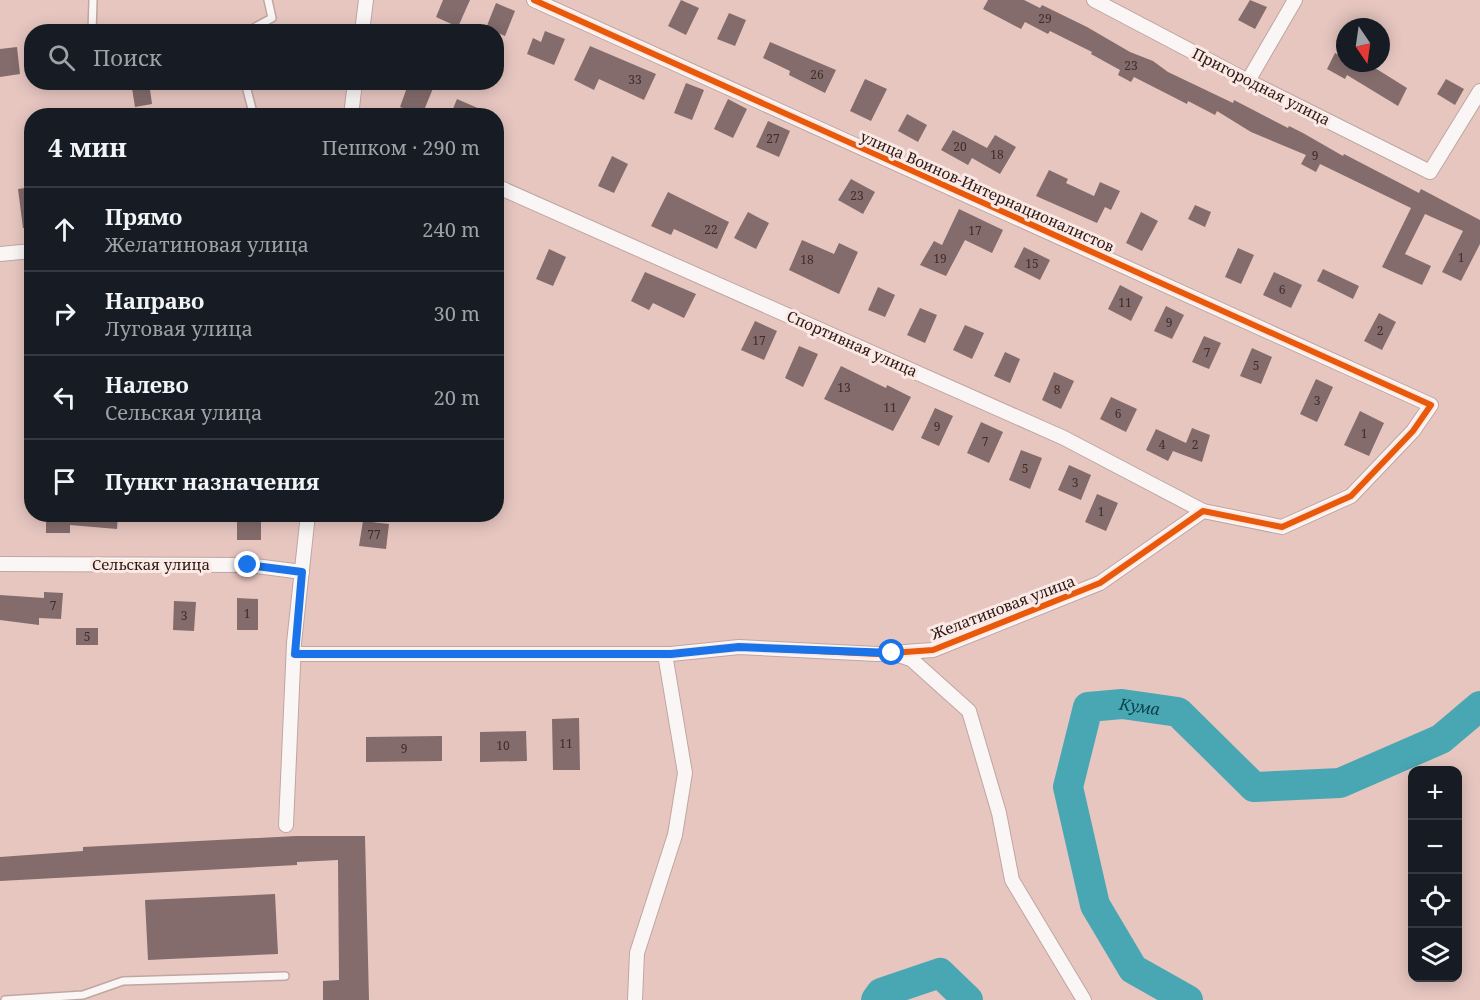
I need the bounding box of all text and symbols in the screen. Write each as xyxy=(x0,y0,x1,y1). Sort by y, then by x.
house number: 29 xyxy=(1038,10,1052,27)
north arrow xyxy=(1336,18,1390,72)
search box xyxy=(24,24,504,90)
icon: search xyxy=(45,41,78,74)
text: Поиск xyxy=(93,42,162,72)
street label: Пригородная улица xyxy=(1189,43,1334,130)
house number: 23 xyxy=(1124,57,1138,74)
house number: 26 xyxy=(810,66,824,83)
house number: 33 xyxy=(628,71,642,88)
street label: улица Воинов-Интернационалистов xyxy=(857,126,1117,256)
text: 4 мин xyxy=(48,129,127,165)
house number: 27 xyxy=(766,130,780,147)
text: Пешком · 290 m xyxy=(322,134,480,161)
house number: 20 xyxy=(953,138,967,155)
house number: 18 xyxy=(990,146,1004,163)
house number: 9 xyxy=(1312,147,1318,164)
house number: 23 xyxy=(850,187,864,204)
text: Прямо xyxy=(105,201,182,231)
icon: ahead xyxy=(48,213,81,246)
text: 240 m xyxy=(422,216,480,243)
house number: 22 xyxy=(704,221,718,238)
house number: 17 xyxy=(968,222,982,239)
text: Желатиновая улица xyxy=(105,231,309,258)
house number: 1 xyxy=(1458,249,1464,266)
house number: 19 xyxy=(933,250,947,267)
house number: 18 xyxy=(800,251,814,268)
house number: 15 xyxy=(1025,255,1039,272)
house number: 6 xyxy=(1279,281,1286,298)
text: Направо xyxy=(105,285,204,315)
house number: 11 xyxy=(1118,294,1132,311)
icon: right xyxy=(48,297,81,330)
text: 30 m xyxy=(434,300,480,327)
street label: Спортивная улица xyxy=(784,305,921,381)
house number: 9 xyxy=(1166,314,1172,331)
text: Луговая улица xyxy=(105,315,253,342)
house number: 2 xyxy=(1377,322,1383,339)
house number: 17 xyxy=(752,332,766,349)
house number: 7 xyxy=(1204,344,1211,361)
house number: 5 xyxy=(1253,357,1259,374)
text: Налево xyxy=(105,369,189,399)
house number: 13 xyxy=(837,379,851,396)
icon: left xyxy=(48,381,81,414)
house number: 8 xyxy=(1054,381,1061,398)
text: 20 m xyxy=(434,384,480,411)
house number: 3 xyxy=(1314,392,1321,409)
text: Сельская улица xyxy=(105,399,262,426)
house number: 11 xyxy=(883,399,897,416)
house number: 6 xyxy=(1115,405,1122,422)
house number: 9 xyxy=(934,418,940,435)
house number: 1 xyxy=(1361,425,1367,442)
house number: 7 xyxy=(982,433,989,450)
house number: 4 xyxy=(1159,436,1166,453)
house number: 2 xyxy=(1192,436,1198,453)
house number: 5 xyxy=(1022,460,1028,477)
icon: arrive xyxy=(48,465,81,498)
text: Пункт назначения xyxy=(105,466,319,496)
house number: 3 xyxy=(1072,474,1079,491)
house number: 1 xyxy=(1098,503,1104,520)
house number: 77 xyxy=(367,526,381,543)
route end xyxy=(234,551,260,577)
street label: Сельская улица xyxy=(92,554,210,574)
street label: Желатиновая улица xyxy=(927,570,1078,644)
house number: 7 xyxy=(50,597,57,614)
house number: 1 xyxy=(244,605,250,622)
house number: 3 xyxy=(181,607,188,624)
house number: 5 xyxy=(84,628,90,645)
route start xyxy=(878,639,904,665)
water label: Кума xyxy=(1117,693,1161,720)
house number: 11 xyxy=(559,735,573,752)
house number: 10 xyxy=(496,737,510,754)
house number: 9 xyxy=(401,740,407,757)
map controls xyxy=(1408,766,1462,982)
button: + xyxy=(1408,766,1462,820)
button: − xyxy=(1408,820,1462,874)
button: locate xyxy=(1408,874,1462,928)
button: layers xyxy=(1408,928,1462,982)

